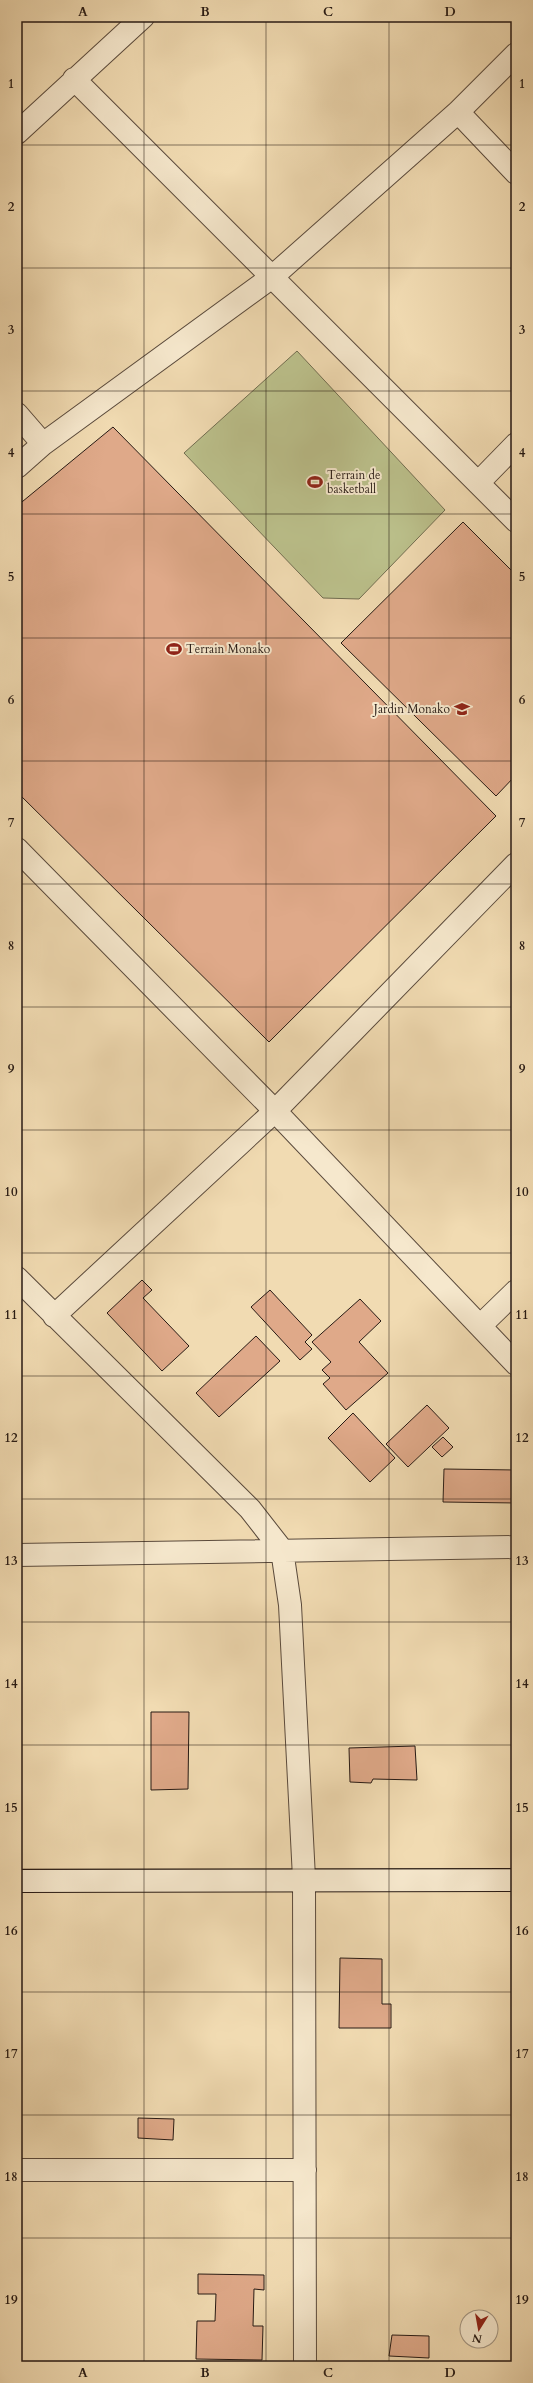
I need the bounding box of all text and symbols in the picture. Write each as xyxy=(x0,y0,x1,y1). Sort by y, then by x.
text: A xyxy=(78,3,88,21)
text: B xyxy=(200,3,210,21)
text: C xyxy=(323,3,333,21)
text: D xyxy=(444,3,456,21)
text: 1 xyxy=(8,75,14,93)
text: 1 xyxy=(519,75,525,93)
text: 2 xyxy=(8,198,15,216)
text: 2 xyxy=(519,198,526,216)
text: 3 xyxy=(8,321,15,339)
text: 3 xyxy=(519,321,526,339)
text: 4 xyxy=(8,444,15,462)
text: 4 xyxy=(519,444,526,462)
place label: Terrain de basketball xyxy=(327,467,380,497)
sports icon: Terrain de basketball xyxy=(306,473,324,491)
text: 5 xyxy=(8,568,14,586)
text: 5 xyxy=(519,568,525,586)
sports icon: Terrain Monako xyxy=(165,640,183,658)
place label: Terrain Monako xyxy=(186,641,271,657)
text: 6 xyxy=(8,691,15,709)
text: 6 xyxy=(519,691,526,709)
school or university icon: Jardin Monako xyxy=(453,700,471,718)
place label: Jardin Monako xyxy=(372,701,451,717)
text: 7 xyxy=(8,814,15,832)
text: 7 xyxy=(519,814,526,832)
text: 8 xyxy=(8,937,14,955)
text: 8 xyxy=(519,937,525,955)
text: 9 xyxy=(8,1060,15,1078)
text: 9 xyxy=(519,1060,526,1078)
text: 10 xyxy=(4,1183,18,1201)
text: 10 xyxy=(515,1183,529,1201)
text: 11 xyxy=(4,1306,18,1324)
text: 11 xyxy=(515,1306,529,1324)
text: 12 xyxy=(4,1429,18,1447)
text: 12 xyxy=(515,1429,529,1447)
text: 13 xyxy=(4,1552,18,1570)
text: 13 xyxy=(515,1552,529,1570)
text: 14 xyxy=(4,1675,18,1693)
text: 14 xyxy=(515,1675,529,1693)
text: 15 xyxy=(4,1799,18,1817)
text: 15 xyxy=(515,1799,529,1817)
text: 16 xyxy=(4,1922,18,1940)
text: 16 xyxy=(515,1922,529,1940)
text: 17 xyxy=(4,2045,18,2063)
text: 17 xyxy=(515,2045,529,2063)
text: 18 xyxy=(4,2168,18,2186)
text: 18 xyxy=(515,2168,529,2186)
text: 19 xyxy=(4,2291,18,2309)
text: 19 xyxy=(515,2291,529,2309)
north arrow xyxy=(459,2309,499,2349)
text: N xyxy=(471,2330,483,2347)
text: A xyxy=(78,2364,88,2382)
text: B xyxy=(200,2364,210,2382)
text: C xyxy=(323,2364,333,2382)
text: D xyxy=(444,2364,456,2382)

